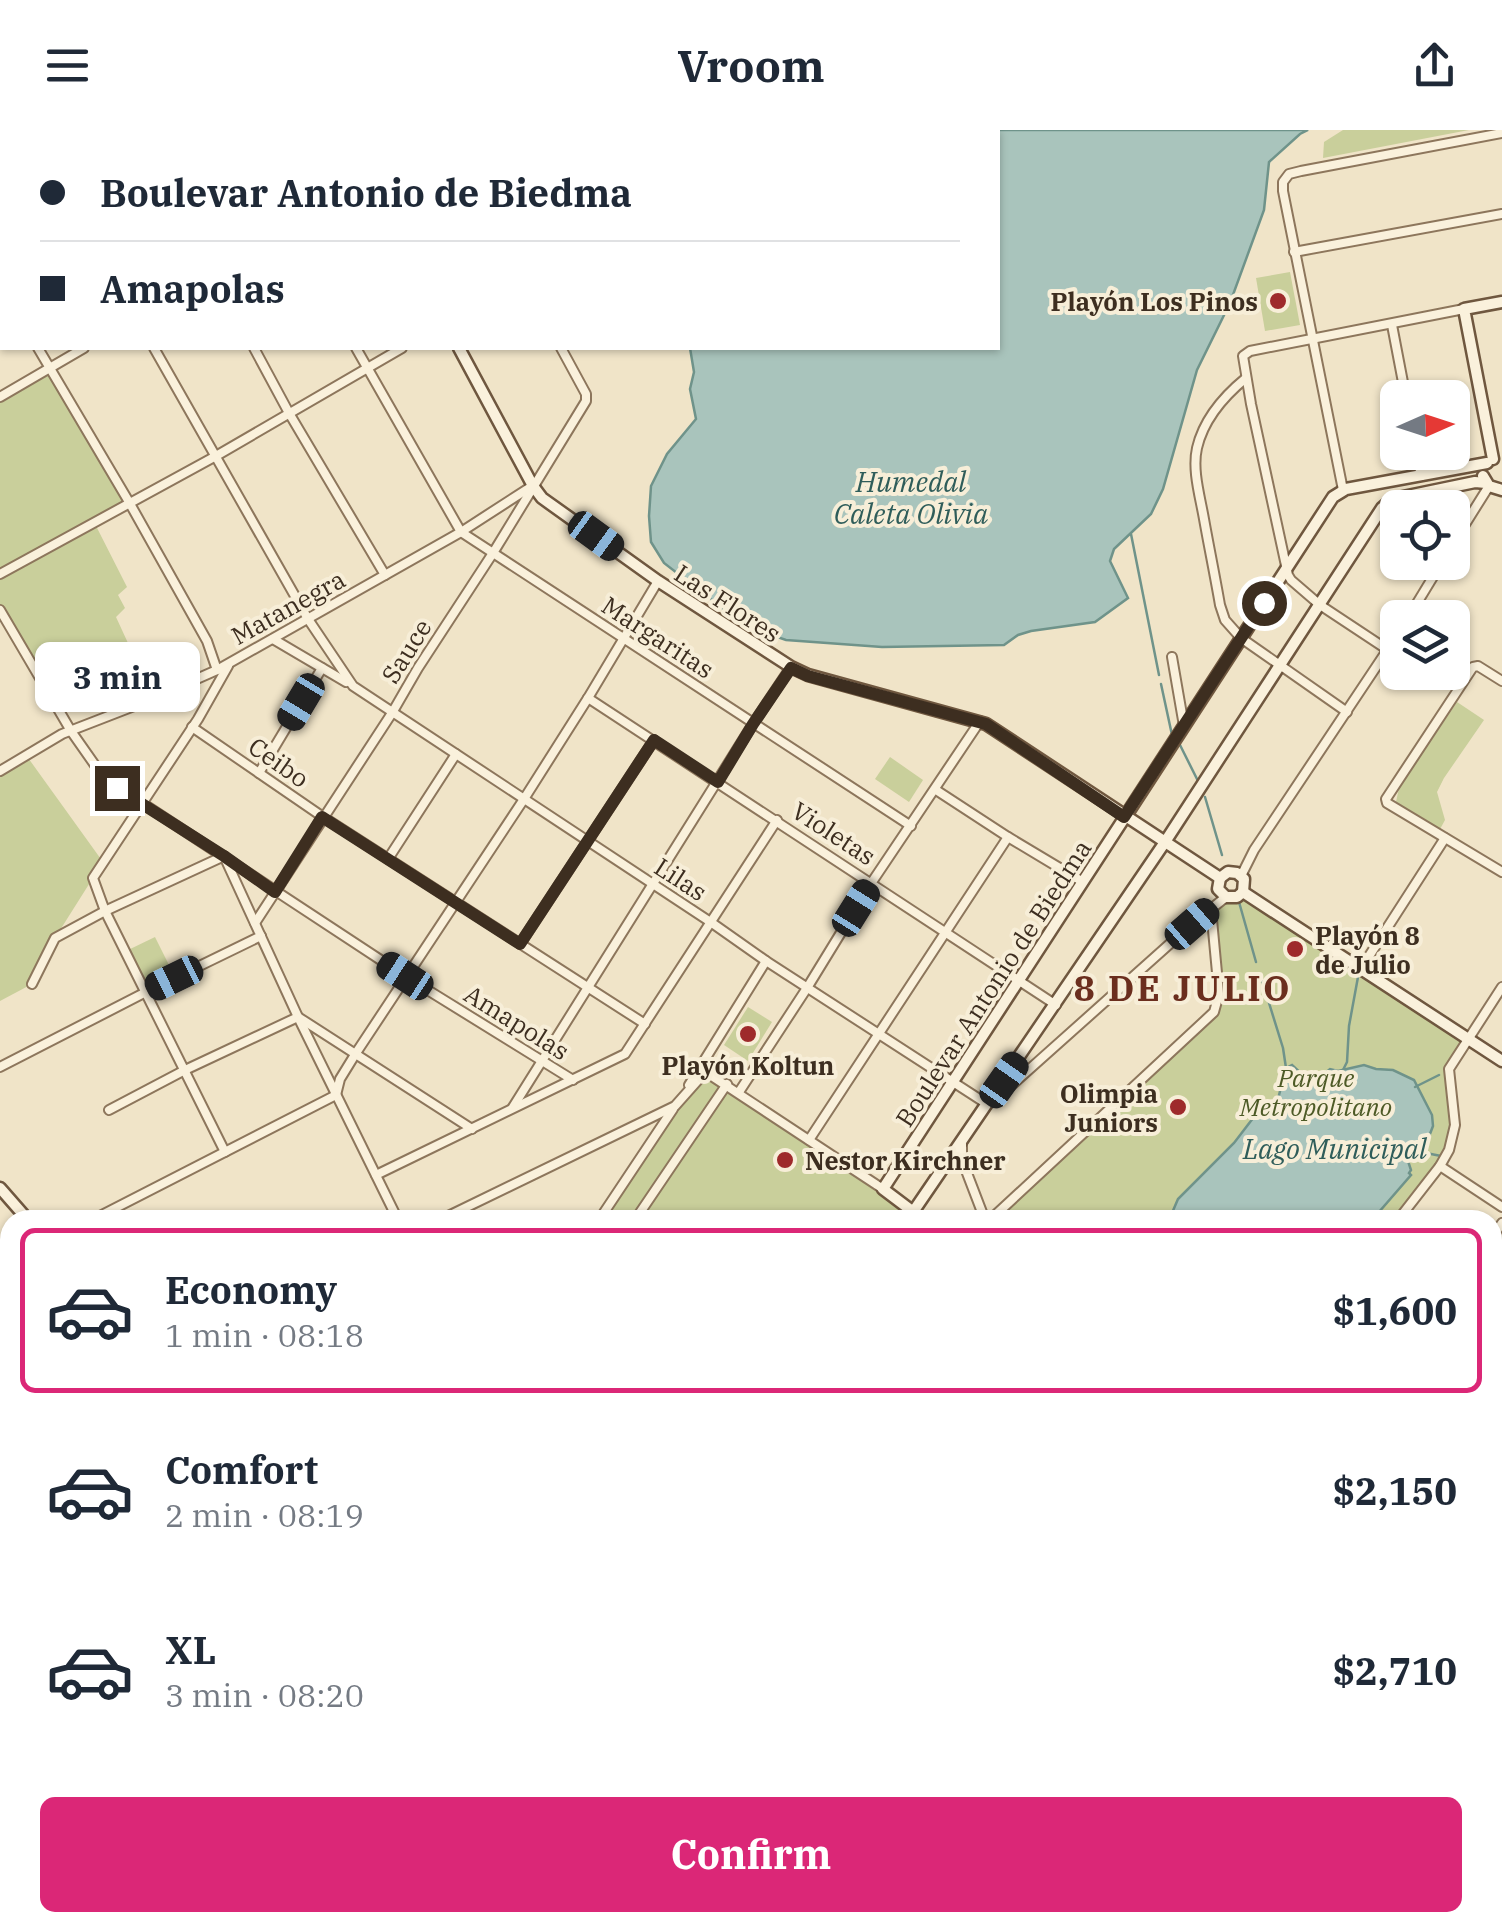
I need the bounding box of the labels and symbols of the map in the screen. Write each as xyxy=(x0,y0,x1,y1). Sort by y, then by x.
place label: Playón Los Pinos xyxy=(1050,285,1258,318)
marker: Playón Los Pinos xyxy=(1267,290,1289,312)
north arrow xyxy=(1380,380,1470,470)
water label: Humedal Caleta Olivia xyxy=(834,463,988,532)
car xyxy=(563,506,629,566)
street label: Las Flores xyxy=(669,556,787,650)
street label: Matanegra xyxy=(225,562,351,652)
route start xyxy=(1242,581,1287,626)
street label: Margaritas xyxy=(596,588,720,686)
street label: Sauce xyxy=(374,613,438,689)
callout: 3 min xyxy=(34,643,200,713)
car xyxy=(273,669,329,735)
street label: Ceibo xyxy=(242,729,316,795)
route end xyxy=(95,766,140,811)
street label: Violetas xyxy=(786,794,882,872)
street label: Boulevar Antonio de Biedma xyxy=(888,833,1098,1133)
street label: Lilas xyxy=(648,850,714,908)
car xyxy=(827,875,885,941)
car xyxy=(1160,893,1224,955)
place label: Playón 8 de Julio xyxy=(1315,919,1420,981)
marker: Playón 8 de Julio xyxy=(1284,938,1306,960)
car xyxy=(372,947,438,1005)
car xyxy=(140,951,208,1005)
district label: 8 DE JULIO xyxy=(1074,965,1292,1011)
street label: Amapolas xyxy=(458,977,576,1067)
marker: Playón Koltun xyxy=(737,1023,759,1045)
car xyxy=(975,1047,1033,1113)
place label: Playón Koltun xyxy=(662,1049,834,1082)
park label: Parque Metropolitano xyxy=(1239,1061,1392,1123)
place label: Olimpia Juniors xyxy=(1060,1077,1158,1139)
marker: Olimpia Juniors xyxy=(1167,1096,1189,1118)
water label: Lago Municipal xyxy=(1242,1130,1428,1167)
place label: Nestor Kirchner xyxy=(805,1144,1006,1177)
marker: Nestor Kirchner xyxy=(774,1149,796,1171)

